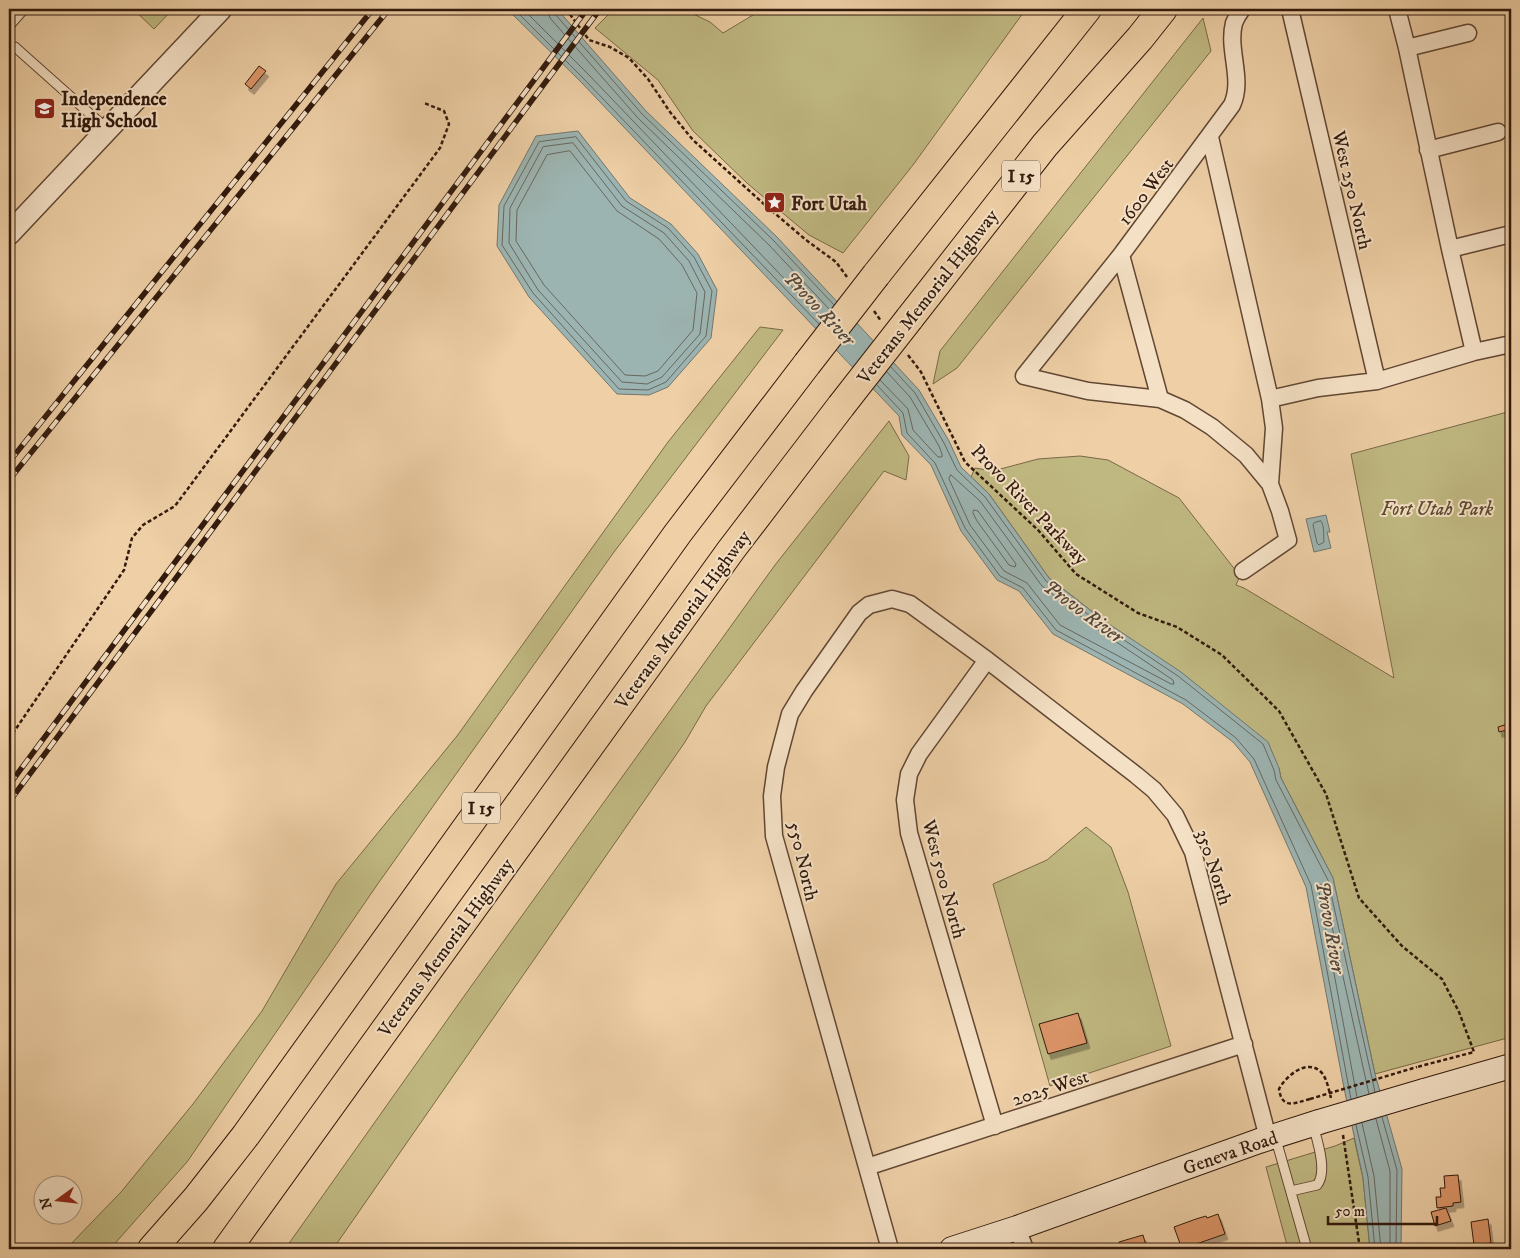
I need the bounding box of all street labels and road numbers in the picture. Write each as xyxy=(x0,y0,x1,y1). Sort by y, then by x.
street label: West 250 North xyxy=(1326,128,1376,252)
street label: 1600 West xyxy=(1114,154,1179,230)
road number: I 15 xyxy=(1002,160,1040,192)
street label: Veterans Memorial Highway xyxy=(852,204,1004,390)
street label: Provo River Parkway xyxy=(966,440,1093,571)
street label: Veterans Memorial Highway xyxy=(610,525,756,715)
road number: I 15 xyxy=(462,792,500,824)
street label: West 500 North xyxy=(916,816,970,941)
street label: 550 North xyxy=(782,819,823,903)
street label: 350 North xyxy=(1191,827,1237,908)
street label: Veterans Memorial Highway xyxy=(373,853,519,1043)
street label: 2025 West xyxy=(1009,1065,1092,1112)
street label: Geneva Road xyxy=(1180,1126,1281,1180)

